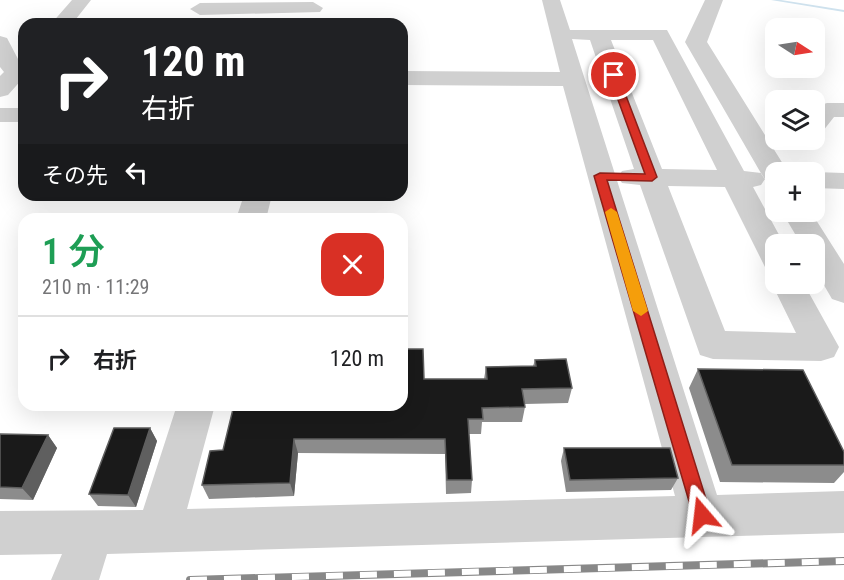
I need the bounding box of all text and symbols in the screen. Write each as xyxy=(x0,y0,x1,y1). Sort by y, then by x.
north arrow xyxy=(765,18,825,78)
map controls xyxy=(765,18,825,294)
text: 120 m xyxy=(141,37,246,86)
icon: right xyxy=(42,42,120,120)
pin xyxy=(588,49,639,100)
icon: arrive xyxy=(597,58,630,91)
button: layers xyxy=(765,90,825,150)
text: 右折 xyxy=(141,93,195,125)
icon: left xyxy=(120,156,153,189)
button: + xyxy=(765,162,825,222)
text: その先 xyxy=(42,163,108,188)
text: 1 分 xyxy=(42,231,104,273)
button: close xyxy=(321,233,384,296)
button: − xyxy=(765,234,825,294)
text: 210 m · 11:29 xyxy=(42,275,149,299)
icon: right xyxy=(42,342,75,375)
text: 120 m xyxy=(330,346,384,371)
text: 右折 xyxy=(93,348,137,373)
position arrow xyxy=(670,483,734,547)

